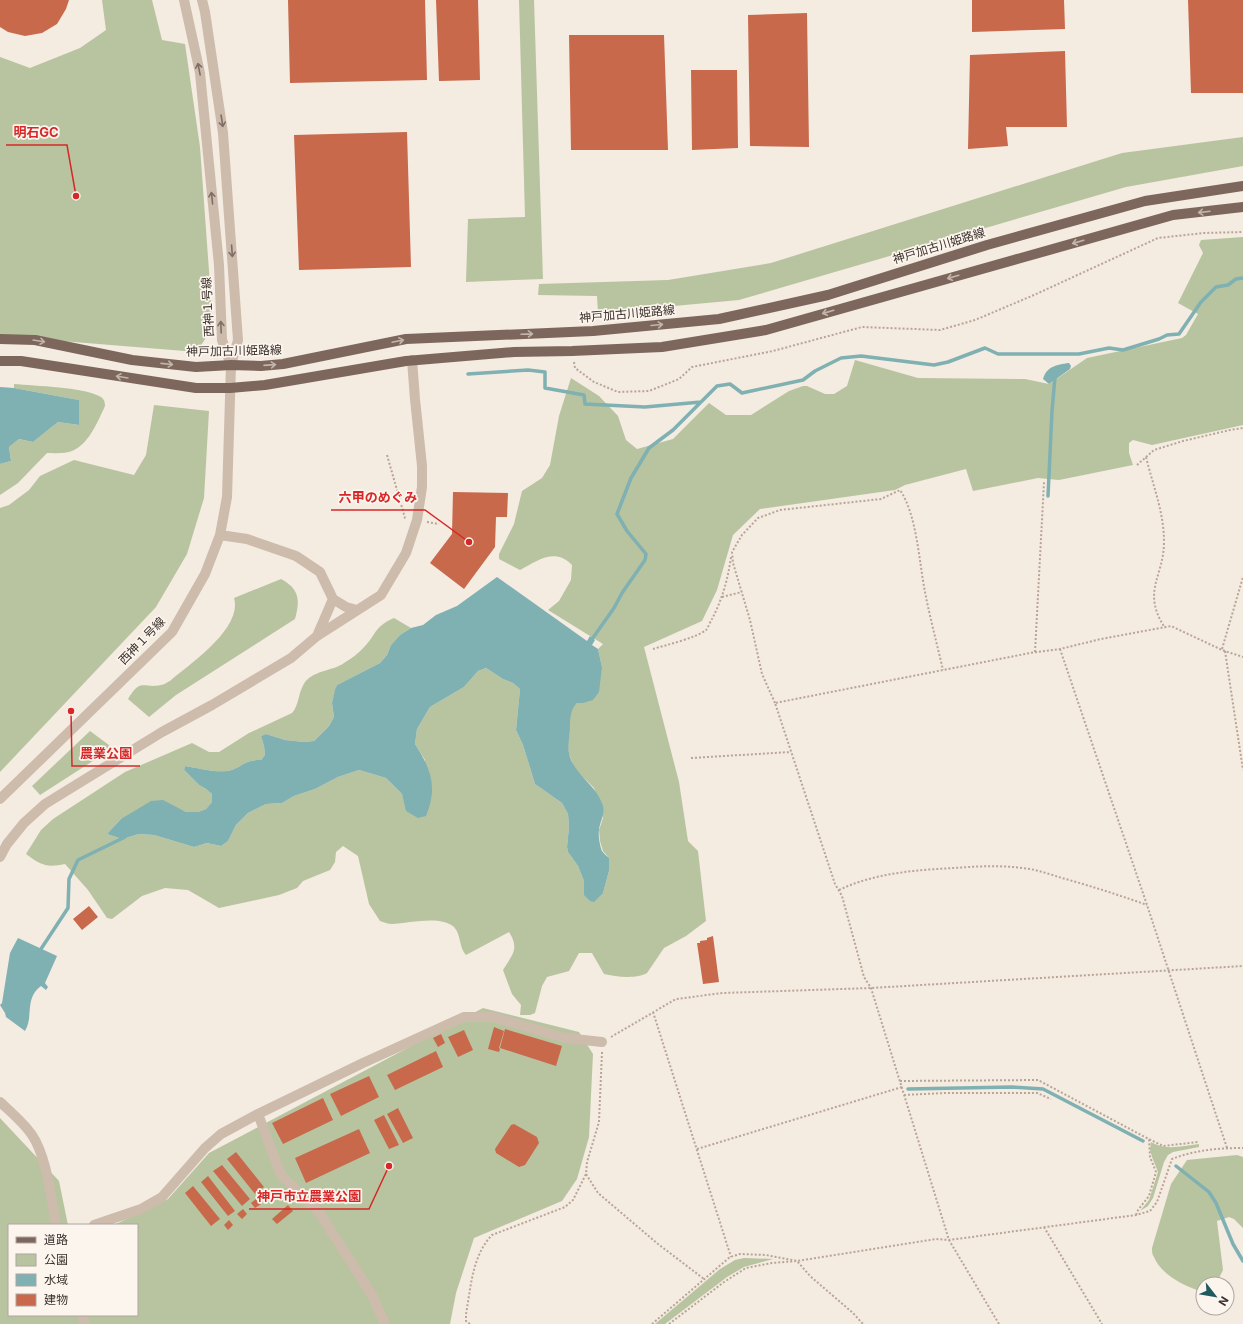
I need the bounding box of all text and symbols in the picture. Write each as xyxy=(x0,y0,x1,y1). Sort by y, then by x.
one-way arrow xyxy=(194,62,202,75)
one-way arrow xyxy=(218,114,226,127)
callout: 明石GC xyxy=(6,120,67,145)
text: 明石GC xyxy=(13,124,59,140)
one-way arrow xyxy=(209,192,216,205)
one-way arrow xyxy=(1198,208,1211,215)
street label: 神戸加古川姫路線 xyxy=(891,224,987,267)
one-way arrow xyxy=(1072,239,1085,246)
one-way arrow xyxy=(229,244,236,257)
one-way arrow xyxy=(947,274,960,281)
street label: 西神１号線 xyxy=(198,277,217,337)
street label: 神戸加古川姫路線 xyxy=(578,302,675,325)
one-way arrow xyxy=(822,309,835,316)
one-way arrow xyxy=(217,321,225,334)
one-way arrow xyxy=(650,322,663,329)
one-way arrow xyxy=(520,330,533,338)
one-way arrow xyxy=(32,337,45,345)
one-way arrow xyxy=(391,337,404,345)
street label: 神戸加古川姫路線 xyxy=(186,342,282,359)
one-way arrow xyxy=(160,360,173,367)
one-way arrow xyxy=(263,362,276,369)
one-way arrow xyxy=(116,373,129,381)
callout: 六甲のめぐみ xyxy=(331,485,425,510)
text: 六甲のめぐみ xyxy=(339,489,417,505)
street label: 西神１号線 xyxy=(115,614,168,667)
callout: 農業公園 xyxy=(72,741,140,766)
text: 農業公園 xyxy=(80,745,132,761)
callout: 神戸市立農業公園 xyxy=(249,1184,369,1209)
text: 神戸市立農業公園 xyxy=(257,1188,361,1204)
legend xyxy=(8,1224,138,1316)
text: 道路 xyxy=(44,1232,68,1247)
text: 公園 xyxy=(44,1252,68,1267)
text: 水域 xyxy=(44,1272,68,1287)
north arrow xyxy=(1195,1276,1235,1316)
text: 建物 xyxy=(44,1292,68,1307)
text: N xyxy=(1215,1294,1232,1308)

